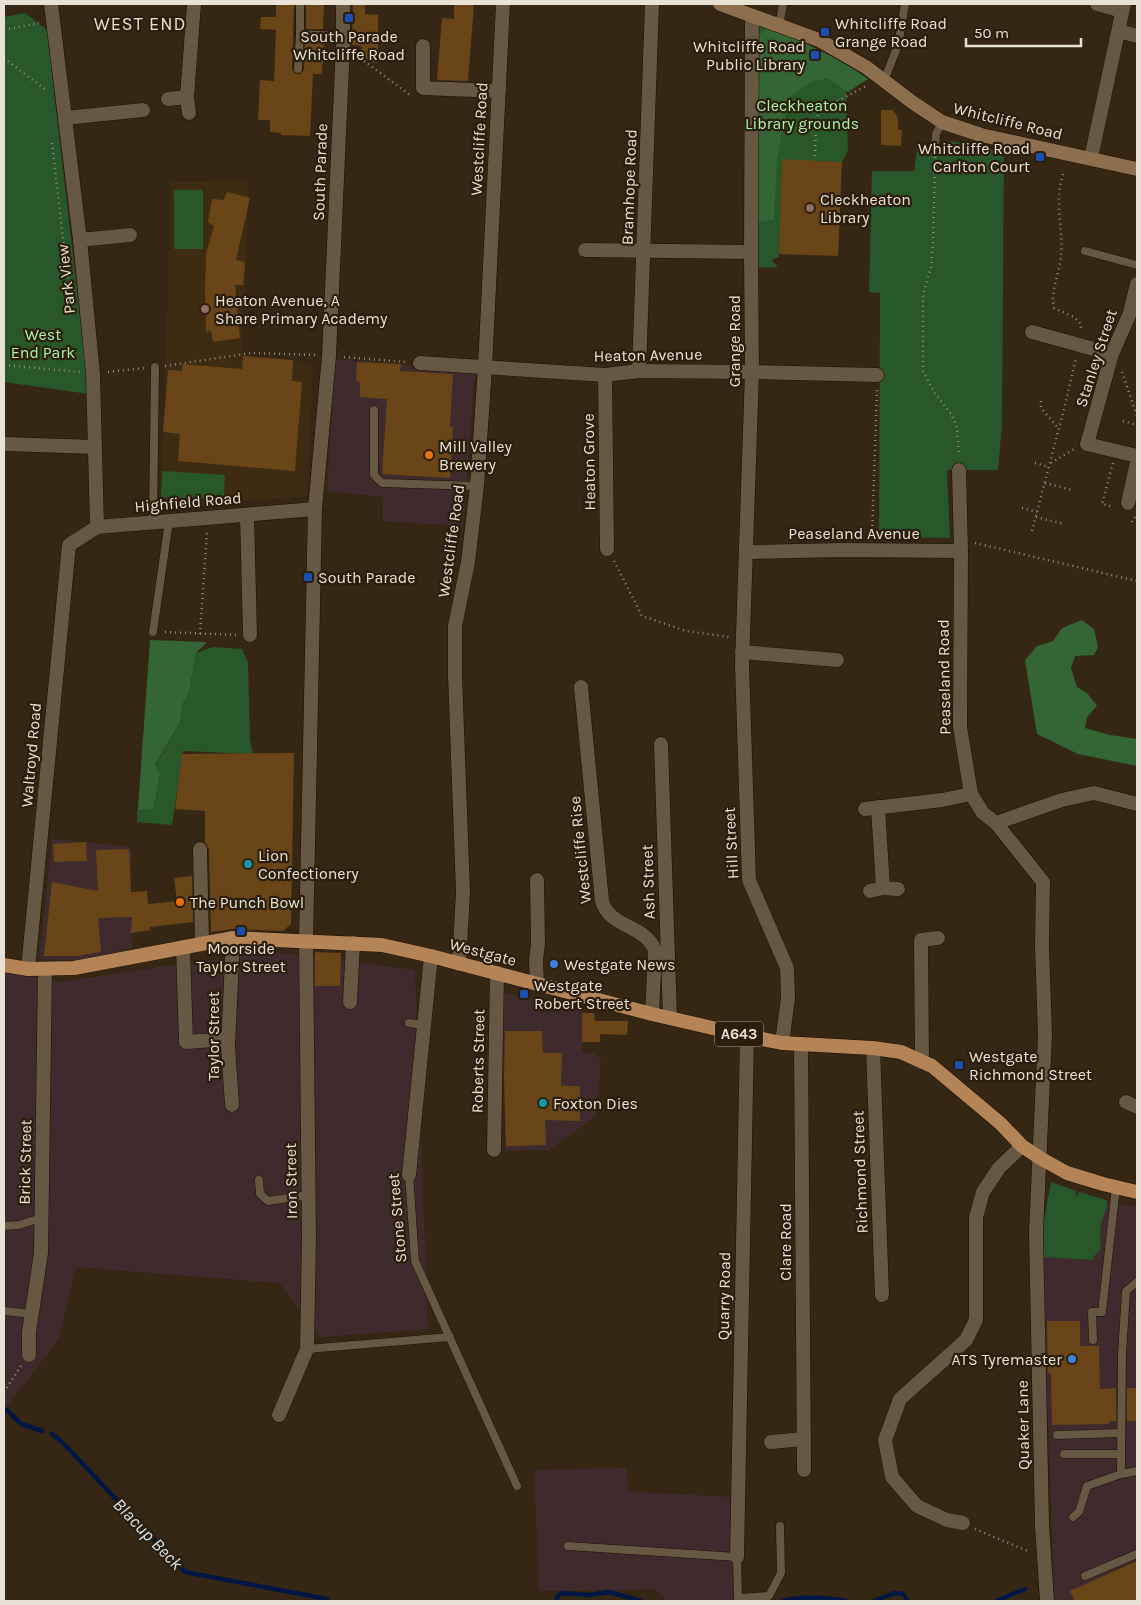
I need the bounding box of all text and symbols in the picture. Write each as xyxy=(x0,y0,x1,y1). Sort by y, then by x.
marker: South Parade Whitcliffe Road xyxy=(343,12,355,24)
district label: WEST END xyxy=(94,13,186,35)
place label: Whitcliffe Road Grange Road xyxy=(835,14,947,51)
scale bar xyxy=(966,15,1081,47)
text: 50 m xyxy=(974,24,1009,42)
marker: Whitcliffe Road Grange Road xyxy=(819,26,831,38)
place label: South Parade Whitcliffe Road xyxy=(293,27,405,64)
place label: Whitcliffe Road Public Library xyxy=(693,37,806,74)
marker: Whitcliffe Road Public Library xyxy=(809,49,821,61)
street label: Westcliffe Road xyxy=(467,82,491,196)
park label: Cleckheaton Library grounds xyxy=(745,96,859,133)
street label: Whitcliffe Road xyxy=(951,98,1065,144)
street label: South Parade xyxy=(309,123,331,221)
street label: Bramhope Road xyxy=(617,129,641,245)
place label: Whitcliffe Road Carlton Court xyxy=(918,139,1030,176)
marker: Whitcliffe Road Carlton Court xyxy=(1034,151,1046,163)
place label: Cleckheaton Library xyxy=(820,190,911,227)
marker: Cleckheaton Library xyxy=(804,202,816,214)
street label: Park View xyxy=(53,243,79,315)
place label: Heaton Avenue, A Share Primary Academy xyxy=(215,291,388,328)
street label: Grange Road xyxy=(725,295,744,387)
marker: Heaton Avenue, A Share Primary Academy xyxy=(199,303,211,315)
street label: Stanley Street xyxy=(1071,307,1121,409)
park label: West End Park xyxy=(11,325,75,362)
street label: Heaton Avenue xyxy=(594,345,702,365)
street label: Heaton Grove xyxy=(579,413,599,511)
place label: Mill Valley Brewery xyxy=(439,437,513,474)
marker: Mill Valley Brewery xyxy=(423,449,435,461)
street label: Westcliffe Road xyxy=(434,483,468,599)
street label: Highfield Road xyxy=(134,488,242,516)
street label: Peaseland Avenue xyxy=(788,524,920,543)
place label: South Parade xyxy=(318,568,416,587)
marker: South Parade xyxy=(302,571,314,583)
street label: Peaseland Road xyxy=(933,619,955,735)
street label: Waltroyd Road xyxy=(17,702,45,808)
street label: Westcliffe Rise xyxy=(565,795,595,905)
street label: Hill Street xyxy=(720,806,742,880)
street label: Ash Street xyxy=(637,844,659,920)
place label: Lion Confectionery xyxy=(258,846,359,883)
marker: Lion Confectionery xyxy=(242,858,254,870)
place label: The Punch Bowl xyxy=(190,893,304,912)
marker: The Punch Bowl xyxy=(174,896,186,908)
marker: Moorside Taylor Street xyxy=(235,925,247,937)
street label: Westgate xyxy=(447,934,519,970)
place label: Moorside Taylor Street xyxy=(196,939,286,976)
place label: Westgate News xyxy=(564,955,675,974)
marker: Westgate News xyxy=(548,958,560,970)
place label: Westgate Robert Street xyxy=(534,976,630,1013)
marker: Westgate Robert Street xyxy=(518,988,530,1000)
street label: Taylor Street xyxy=(204,991,223,1081)
street label: Roberts Street xyxy=(468,1009,488,1113)
road number: A643 xyxy=(715,1022,763,1046)
place label: Westgate Richmond Street xyxy=(969,1047,1092,1084)
marker: Westgate Richmond Street xyxy=(953,1059,965,1071)
place label: Foxton Dies xyxy=(553,1094,638,1113)
marker: Foxton Dies xyxy=(537,1097,549,1109)
street label: Richmond Street xyxy=(848,1110,872,1234)
street label: Brick Street xyxy=(15,1119,35,1205)
street label: Iron Street xyxy=(281,1143,301,1219)
street label: Stone Street xyxy=(384,1172,410,1264)
street label: Clare Road xyxy=(776,1203,795,1281)
street label: Quarry Road xyxy=(714,1252,734,1340)
place label: ATS Tyremaster xyxy=(952,1350,1062,1369)
marker: ATS Tyremaster xyxy=(1066,1353,1078,1365)
street label: Quaker Lane xyxy=(1013,1380,1033,1470)
water label: Blacup Beck xyxy=(108,1494,188,1575)

